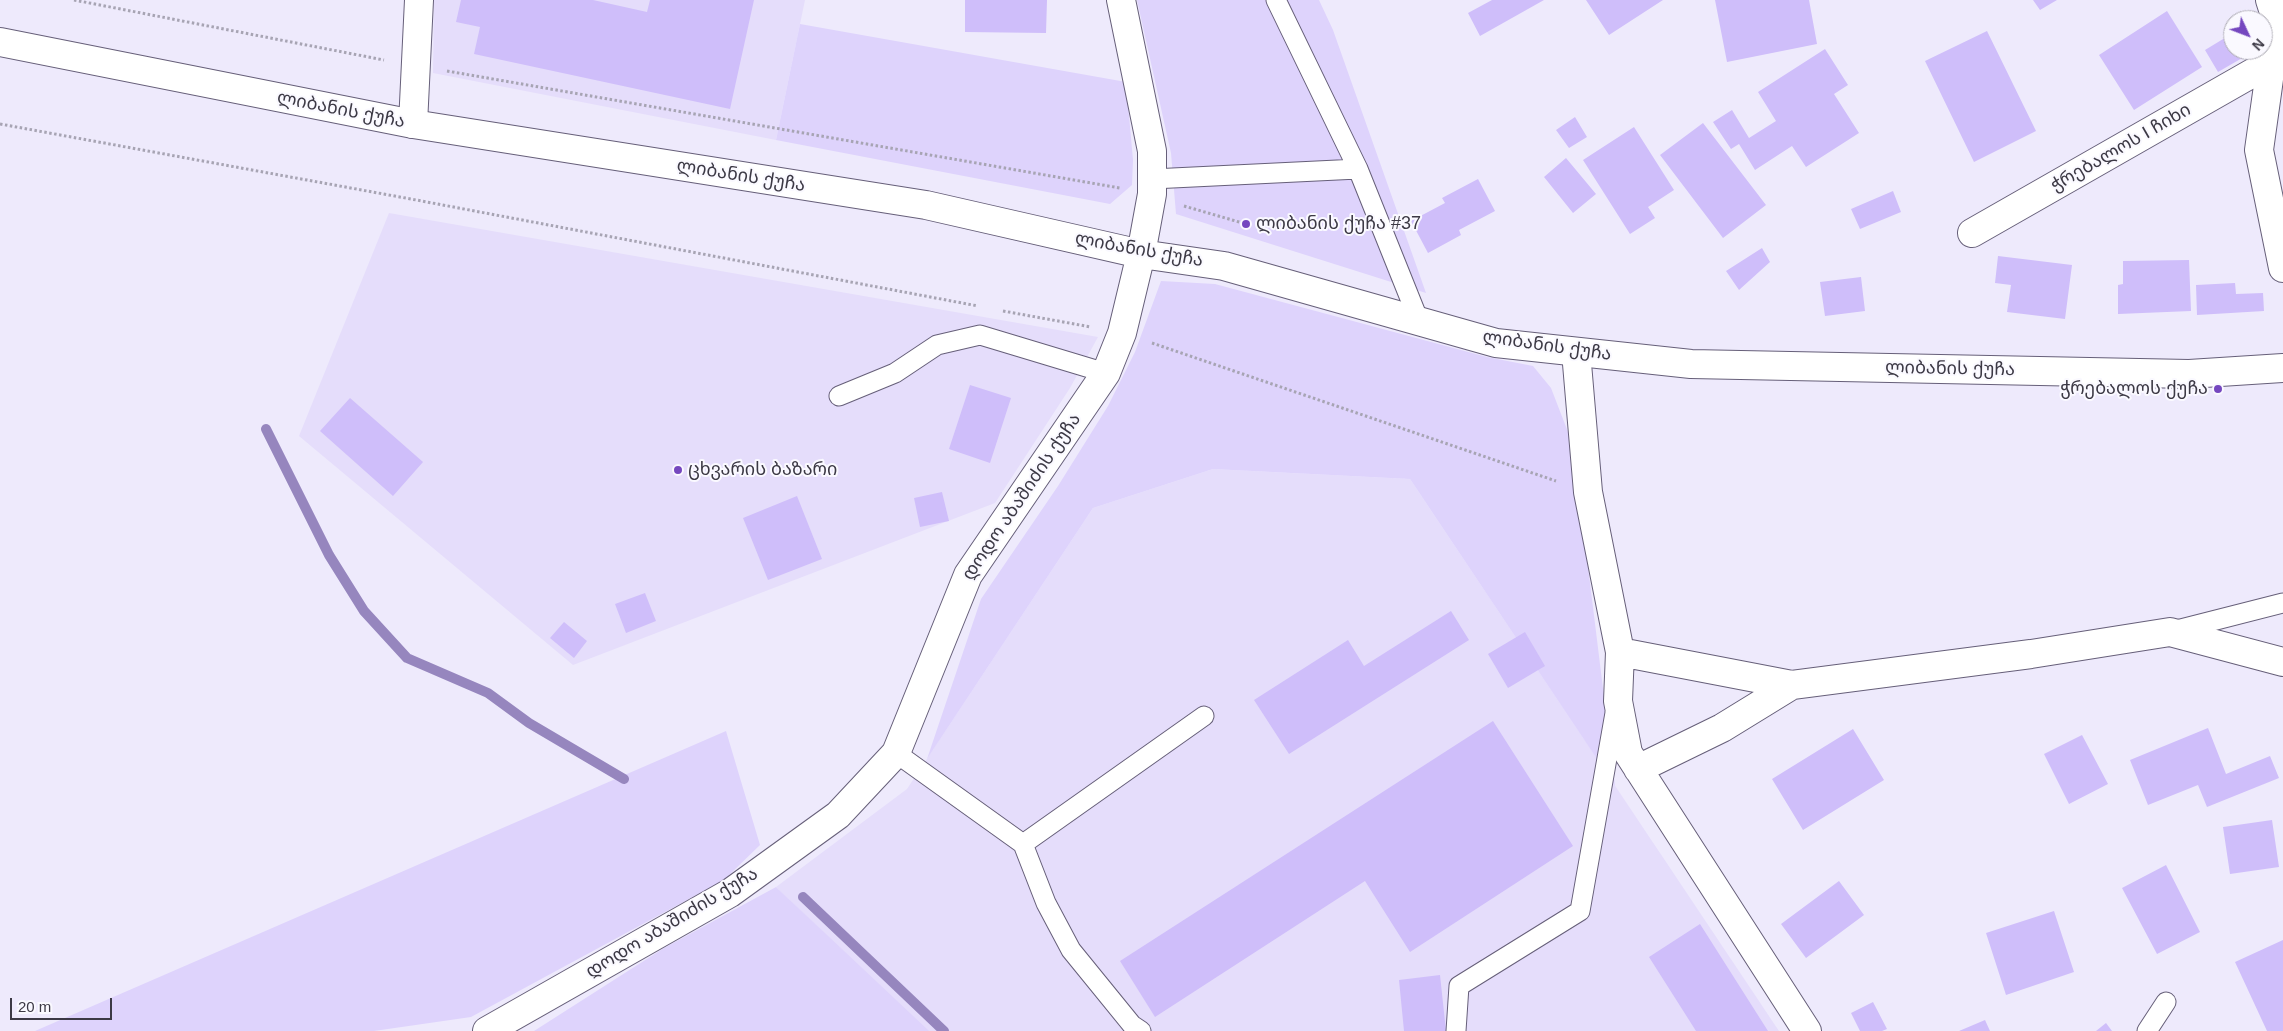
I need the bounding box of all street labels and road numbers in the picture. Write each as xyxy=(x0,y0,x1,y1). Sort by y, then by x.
street label: ლიბანის ქუჩა xyxy=(275,87,407,133)
street label: ჭრებალოს I ჩიხი xyxy=(2047,99,2195,197)
street label: ლიბანის ქუჩა xyxy=(675,155,807,197)
street label: ლიბანის ქუჩა xyxy=(1073,228,1205,272)
street label: ლიბანის ქუჩა xyxy=(1481,326,1613,366)
street label: ლიბანის ქუჩა xyxy=(1885,357,2015,381)
street label: დოდო აბაშიძის ქუჩა xyxy=(958,409,1086,585)
street label: დოდო აბაშიძის ქუჩა xyxy=(582,863,762,983)

